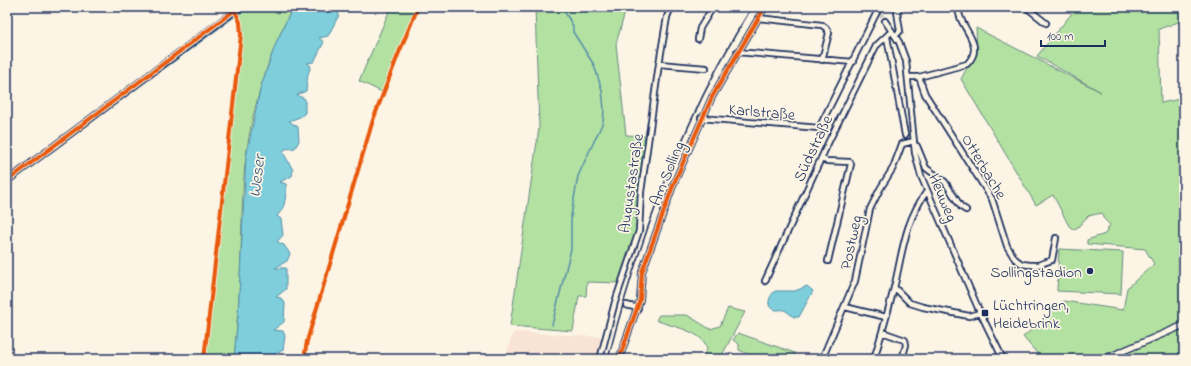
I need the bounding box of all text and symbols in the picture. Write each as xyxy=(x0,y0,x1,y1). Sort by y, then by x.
scale bar xyxy=(1041,22,1105,48)
text: 100 m xyxy=(1047,28,1074,46)
street label: Karlstraße xyxy=(728,98,797,128)
street label: Südstraße xyxy=(788,111,840,186)
street label: Otterbache xyxy=(954,130,1013,205)
street label: Augustastraße xyxy=(613,131,651,235)
street label: Am Solling xyxy=(644,138,692,210)
water label: Weser xyxy=(243,151,273,199)
street label: Heuweg xyxy=(921,170,963,226)
street label: Postweg xyxy=(834,213,869,272)
place label: Sollingstadion xyxy=(990,261,1082,285)
marker: Sollingstadion xyxy=(1085,266,1095,276)
place label: Lüchtringen, Heidebrink xyxy=(993,294,1069,336)
marker: Lüchtringen, Heidebrink xyxy=(980,308,990,318)

